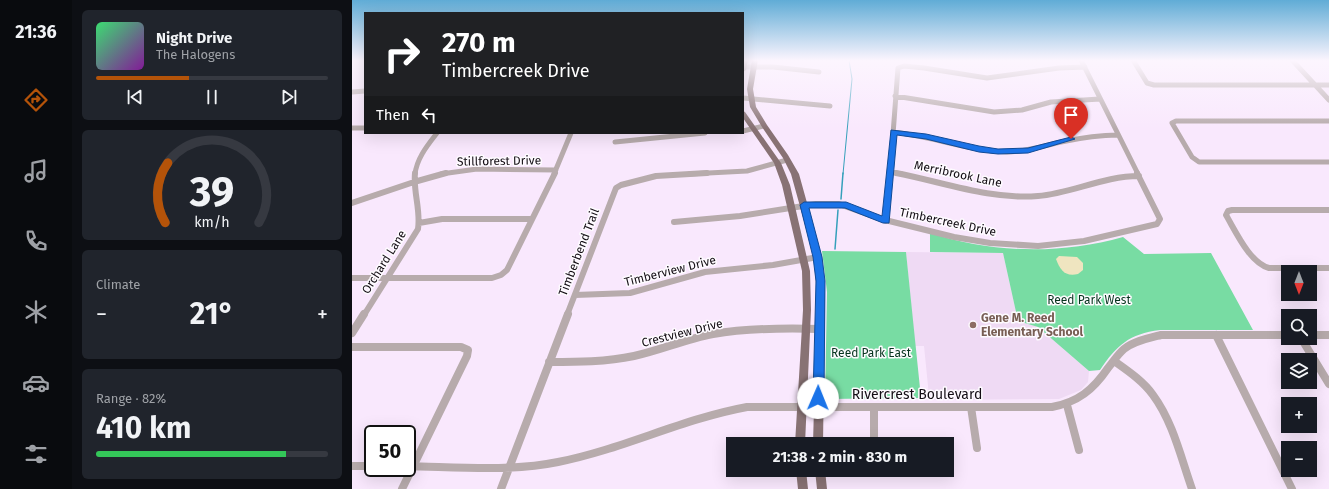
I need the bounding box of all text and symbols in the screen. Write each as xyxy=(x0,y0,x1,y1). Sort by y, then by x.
text: 21:36 xyxy=(15,21,57,43)
text: 270 m xyxy=(442,26,516,59)
icon: right xyxy=(376,28,428,80)
text: Night Drive xyxy=(156,29,232,47)
text: The Halogens xyxy=(156,47,235,62)
text: Timbercreek Drive xyxy=(442,60,590,82)
icon: directions xyxy=(22,86,50,114)
icon: previous xyxy=(124,86,146,108)
icon: pause xyxy=(201,86,223,108)
icon: next xyxy=(278,86,300,108)
pin xyxy=(1054,98,1088,139)
icon: left xyxy=(418,104,440,126)
icon: arrive xyxy=(1060,104,1082,126)
text: Then xyxy=(376,106,410,124)
street label: Stillforest Drive xyxy=(457,153,541,169)
icon: music xyxy=(22,157,50,185)
street label: Merribrook Lane xyxy=(913,158,1003,190)
text: 39 xyxy=(189,166,234,216)
street label: Timbercreek Drive xyxy=(898,205,998,239)
street label: Timberbend Trail xyxy=(556,206,602,298)
text: km/h xyxy=(194,213,230,230)
icon: phone xyxy=(22,227,50,255)
street label: Orchard Lane xyxy=(359,228,409,296)
street label: Timberview Drive xyxy=(623,253,717,289)
north arrow xyxy=(1281,265,1317,301)
map controls xyxy=(1281,265,1317,477)
text: Climate xyxy=(96,277,140,292)
park label: Reed Park West xyxy=(1047,293,1131,307)
text: 21° xyxy=(190,296,234,332)
icon: climate xyxy=(22,298,50,326)
text: − xyxy=(96,301,107,328)
text: + xyxy=(317,301,328,328)
button: search xyxy=(1281,309,1317,345)
place label: Gene M. Reed Elementary School xyxy=(981,311,1084,339)
street label: Crestview Drive xyxy=(640,316,724,350)
marker: Gene M. Reed Elementary School xyxy=(968,320,978,330)
park label: Reed Park East xyxy=(831,346,912,360)
button: layers xyxy=(1281,353,1317,389)
icon: car xyxy=(22,369,50,397)
position arrow xyxy=(797,377,839,419)
street label: Rivercrest Boulevard xyxy=(852,386,982,403)
text: Range · 82% xyxy=(96,391,166,406)
button: + xyxy=(1281,397,1317,433)
text: 410 km xyxy=(96,410,191,446)
speed limit sign: 50 xyxy=(364,425,416,477)
icon: filters xyxy=(22,440,50,468)
button: − xyxy=(1281,441,1317,477)
text: 21:38 · 2 min · 830 m xyxy=(773,448,907,466)

